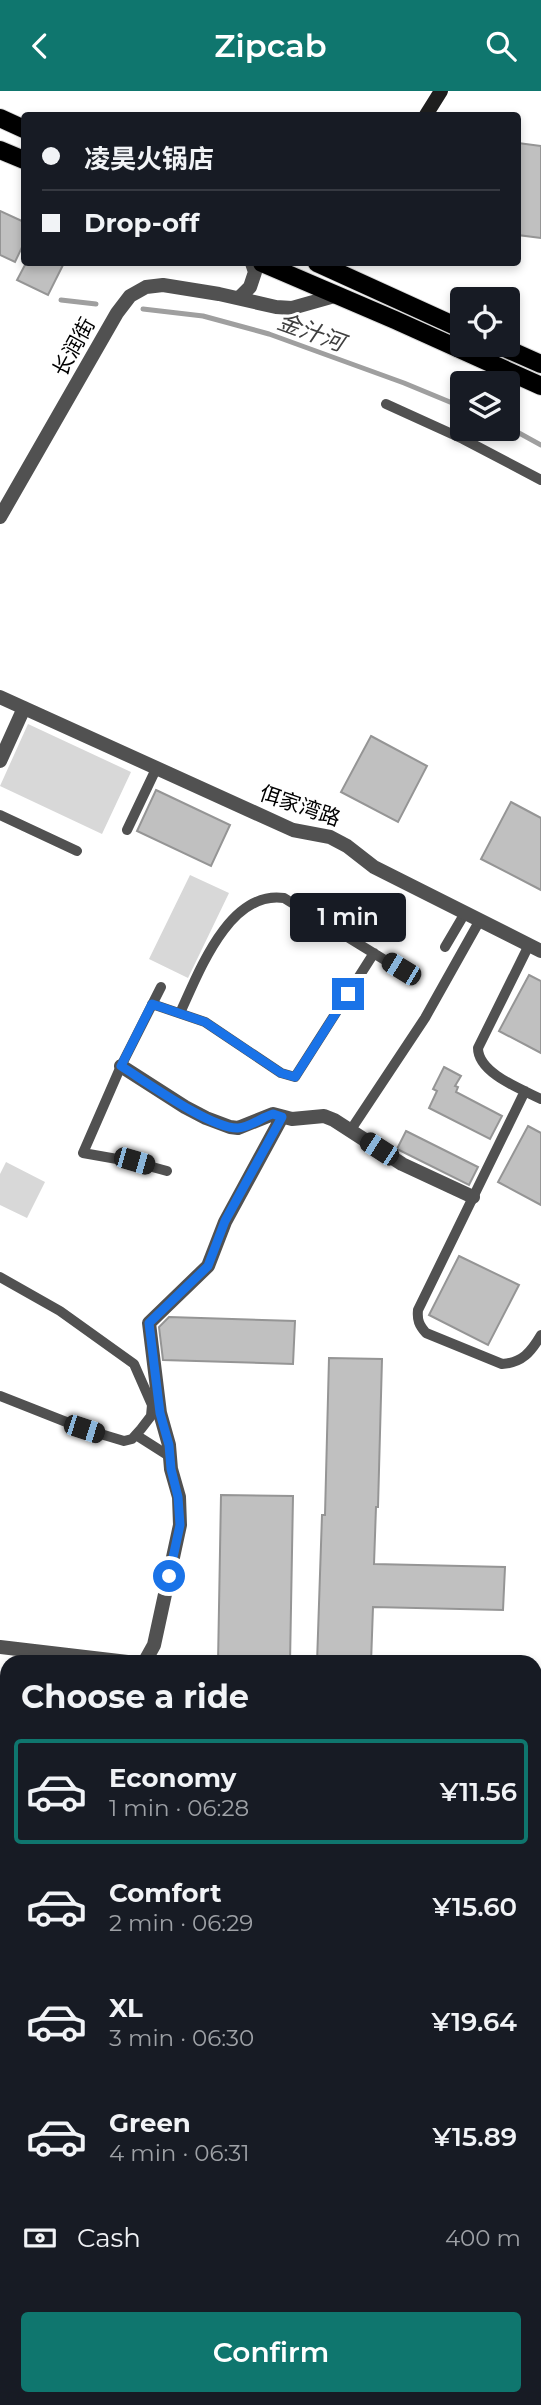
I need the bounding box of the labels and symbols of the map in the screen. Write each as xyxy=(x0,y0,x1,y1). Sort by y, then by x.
water label: 金汁河 xyxy=(274,307,352,358)
street label: 长润街 xyxy=(47,313,100,380)
street label: 佴家湾路 xyxy=(256,780,344,831)
callout: 1 min xyxy=(290,893,406,941)
car xyxy=(378,949,425,989)
route end xyxy=(332,978,364,1010)
car xyxy=(356,1129,403,1169)
car xyxy=(111,1145,158,1177)
car xyxy=(61,1413,108,1445)
route start xyxy=(153,1560,185,1592)

